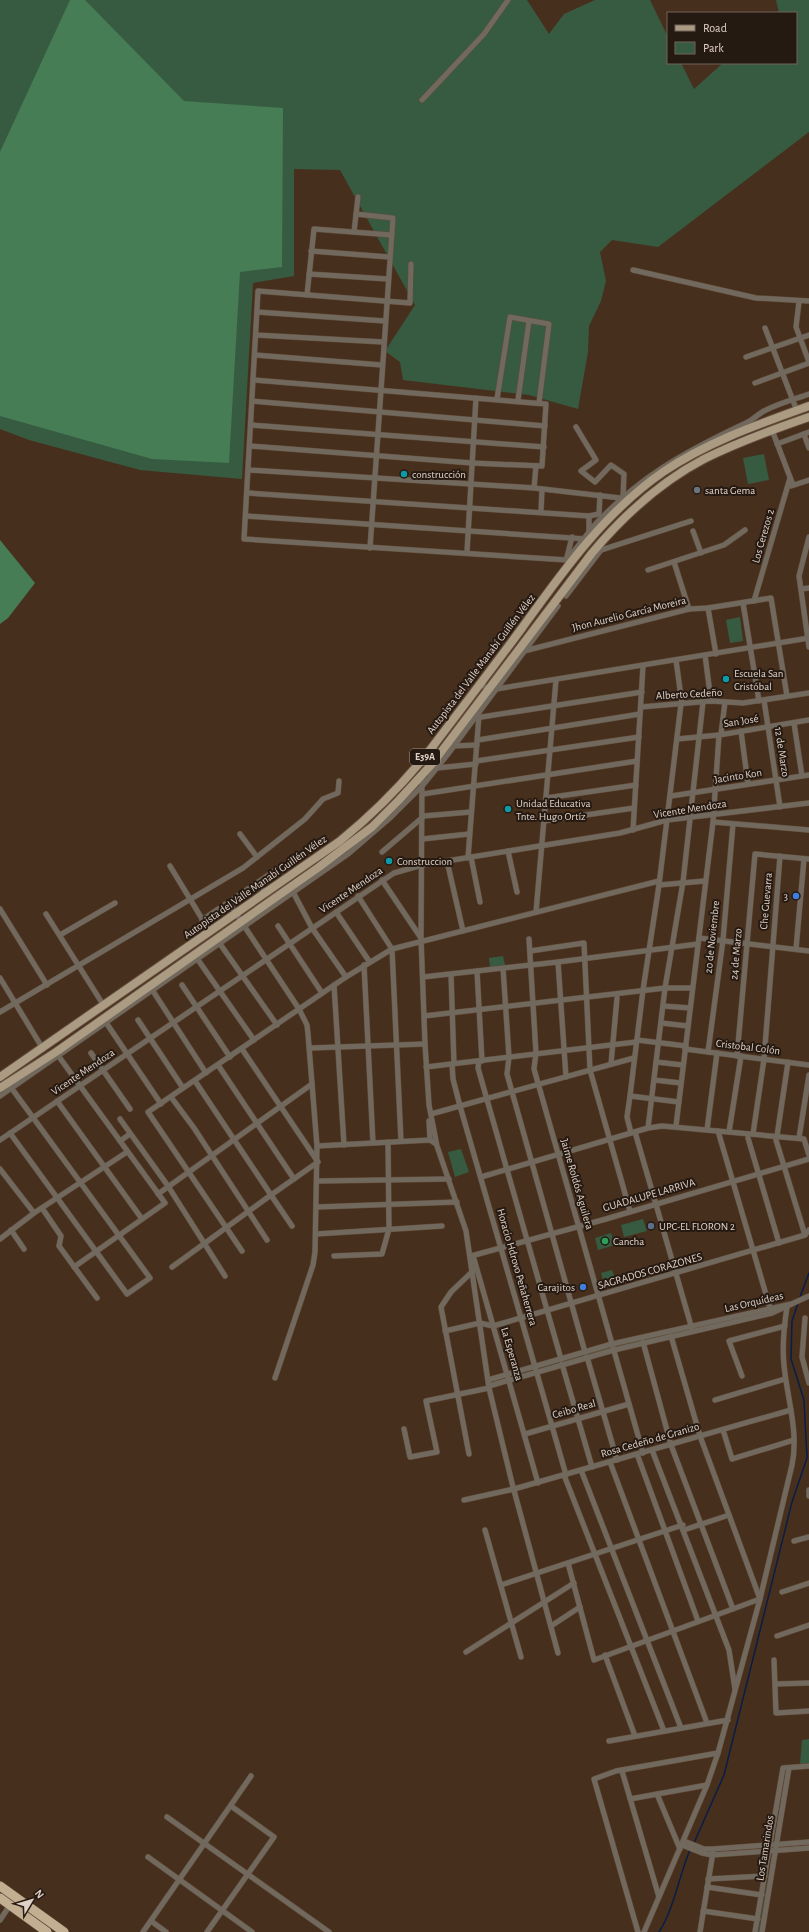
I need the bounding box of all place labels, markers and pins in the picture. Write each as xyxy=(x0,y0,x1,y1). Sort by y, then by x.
marker: construcción xyxy=(399,469,409,479)
place label: construcción xyxy=(412,469,466,480)
marker: santa Gema xyxy=(692,485,702,495)
place label: santa Gema xyxy=(705,485,755,496)
place label: Escuela San Cristóbal xyxy=(734,668,784,692)
marker: Escuela San Cristóbal xyxy=(721,674,731,684)
place label: Unidad Educativa Tnte. Hugo Ortíz xyxy=(516,798,591,822)
marker: Unidad Educativa Tnte. Hugo Ortíz xyxy=(503,804,513,814)
marker: Construccion xyxy=(384,856,394,866)
place label: Construccion xyxy=(397,856,452,867)
place label: 3 xyxy=(783,891,788,902)
marker: 3 xyxy=(791,891,801,901)
marker: UPC-EL FLORON 2 xyxy=(646,1221,656,1231)
place label: UPC-EL FLORON 2 xyxy=(659,1221,735,1232)
marker: Cancha xyxy=(600,1236,610,1246)
place label: Cancha xyxy=(613,1236,644,1247)
place label: Carajitos xyxy=(537,1282,575,1293)
marker: Carajitos xyxy=(578,1282,588,1292)

